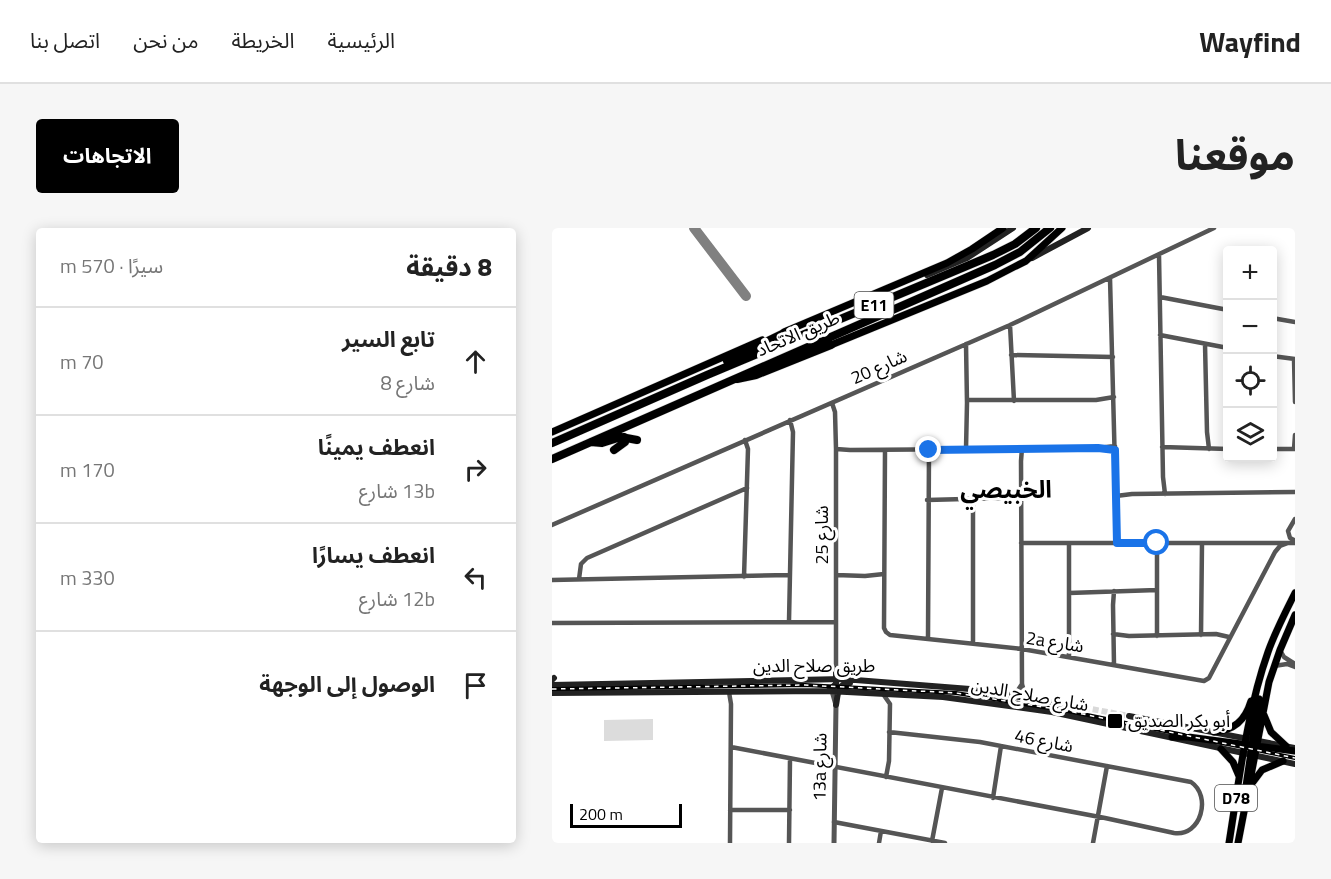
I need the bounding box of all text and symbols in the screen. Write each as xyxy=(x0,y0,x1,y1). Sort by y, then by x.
text: Wayfind xyxy=(1199,20,1301,63)
text: اتصل بنا xyxy=(30,24,100,56)
text: من نحن xyxy=(133,24,198,56)
text: الخريطة xyxy=(231,24,294,56)
text: الرئيسية xyxy=(327,24,395,56)
button: الاتجاهات xyxy=(36,119,179,193)
text: موقعنا xyxy=(1175,122,1295,186)
map controls xyxy=(1223,246,1277,462)
button: + xyxy=(1223,246,1277,300)
text: 8 دقيقة xyxy=(406,247,492,286)
text: سيرًا · 570 m xyxy=(60,250,163,281)
road number: E11 xyxy=(854,292,894,318)
button: − xyxy=(1223,300,1277,354)
street label: طريق الاتحاد xyxy=(752,304,844,363)
text: تابع السير xyxy=(342,322,435,356)
street label: شارع 20 xyxy=(846,342,912,392)
icon: ahead xyxy=(459,345,492,378)
text: 70 m xyxy=(60,346,104,377)
button: locate xyxy=(1223,354,1277,408)
text: شارع 8 xyxy=(380,367,435,398)
button: layers xyxy=(1223,408,1277,462)
text: انعطف يمينًا xyxy=(318,430,435,464)
route end xyxy=(915,436,941,462)
icon: right xyxy=(459,453,492,486)
text: 170 m xyxy=(60,454,115,485)
district label: الخبيصي xyxy=(960,471,1052,510)
text: 13b شارع xyxy=(359,475,435,506)
street label: شارع 25 xyxy=(808,505,836,565)
route start xyxy=(1143,529,1169,555)
text: انعطف يسارًا xyxy=(312,538,435,572)
icon: left xyxy=(459,561,492,594)
text: 330 m xyxy=(60,562,115,593)
text: 12b شارع xyxy=(359,583,435,614)
street label: 2a شارع xyxy=(1024,624,1086,660)
street label: طريق صلاح الدين xyxy=(753,652,875,679)
text: الوصول إلى الوجهة xyxy=(259,667,435,701)
icon: arrive xyxy=(459,669,492,702)
street label: شارع صلاح الدين xyxy=(969,671,1091,719)
place label: أبو بكر الصديق xyxy=(1128,707,1230,734)
marker: أبو بكر الصديق xyxy=(1106,712,1124,730)
street label: شارع 46 xyxy=(1012,722,1076,760)
street label: 13a شارع xyxy=(805,733,835,801)
road number: D78 xyxy=(1215,785,1257,811)
scale bar xyxy=(570,801,682,828)
text: 200 m xyxy=(579,802,623,826)

